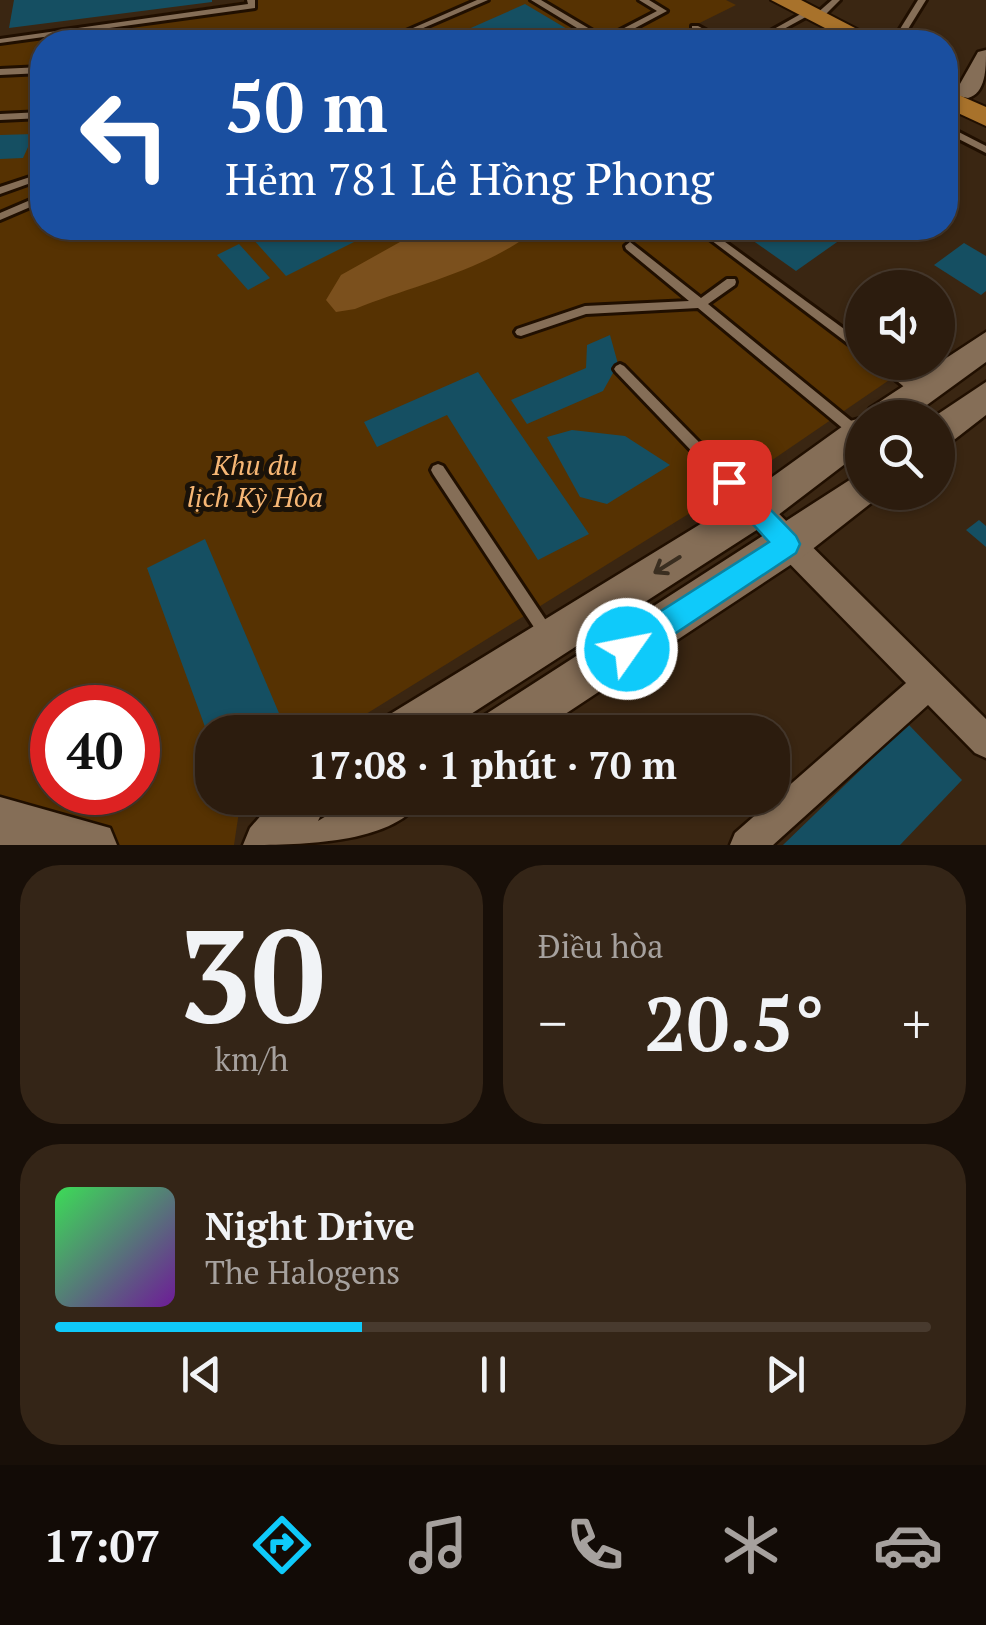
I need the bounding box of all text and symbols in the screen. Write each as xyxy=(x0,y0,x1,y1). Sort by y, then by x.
text: 50 m xyxy=(225,59,388,152)
icon: left xyxy=(60,70,190,200)
text: Hẻm 781 Lê Hồng Phong xyxy=(225,148,714,208)
map controls xyxy=(845,270,955,510)
button: sound xyxy=(845,270,955,380)
button: search xyxy=(845,400,955,510)
pin xyxy=(687,440,772,525)
park label: Khu du lịch Kỳ Hòa xyxy=(187,446,323,515)
icon: arrive xyxy=(702,455,757,510)
one-way arrow xyxy=(653,555,682,576)
position arrow xyxy=(575,597,679,701)
speed limit sign: 40 xyxy=(30,685,160,815)
text: 17:08 · 1 phút · 70 m xyxy=(308,740,677,790)
text: 30 xyxy=(178,887,325,1059)
text: Điều hòa xyxy=(538,925,663,967)
text: 20.5° xyxy=(644,973,825,1072)
text: − xyxy=(538,986,567,1059)
text: + xyxy=(902,986,931,1059)
text: km/h xyxy=(215,1038,288,1080)
text: Night Drive xyxy=(205,1201,415,1251)
text: The Halogens xyxy=(205,1251,400,1293)
icon: previous xyxy=(174,1347,229,1402)
icon: pause xyxy=(466,1347,521,1402)
icon: next xyxy=(758,1347,813,1402)
icon: directions xyxy=(247,1510,317,1580)
icon: music xyxy=(403,1510,473,1580)
icon: phone xyxy=(560,1510,630,1580)
icon: climate xyxy=(716,1510,786,1580)
icon: car xyxy=(873,1510,943,1580)
text: 17:07 xyxy=(43,1515,160,1575)

